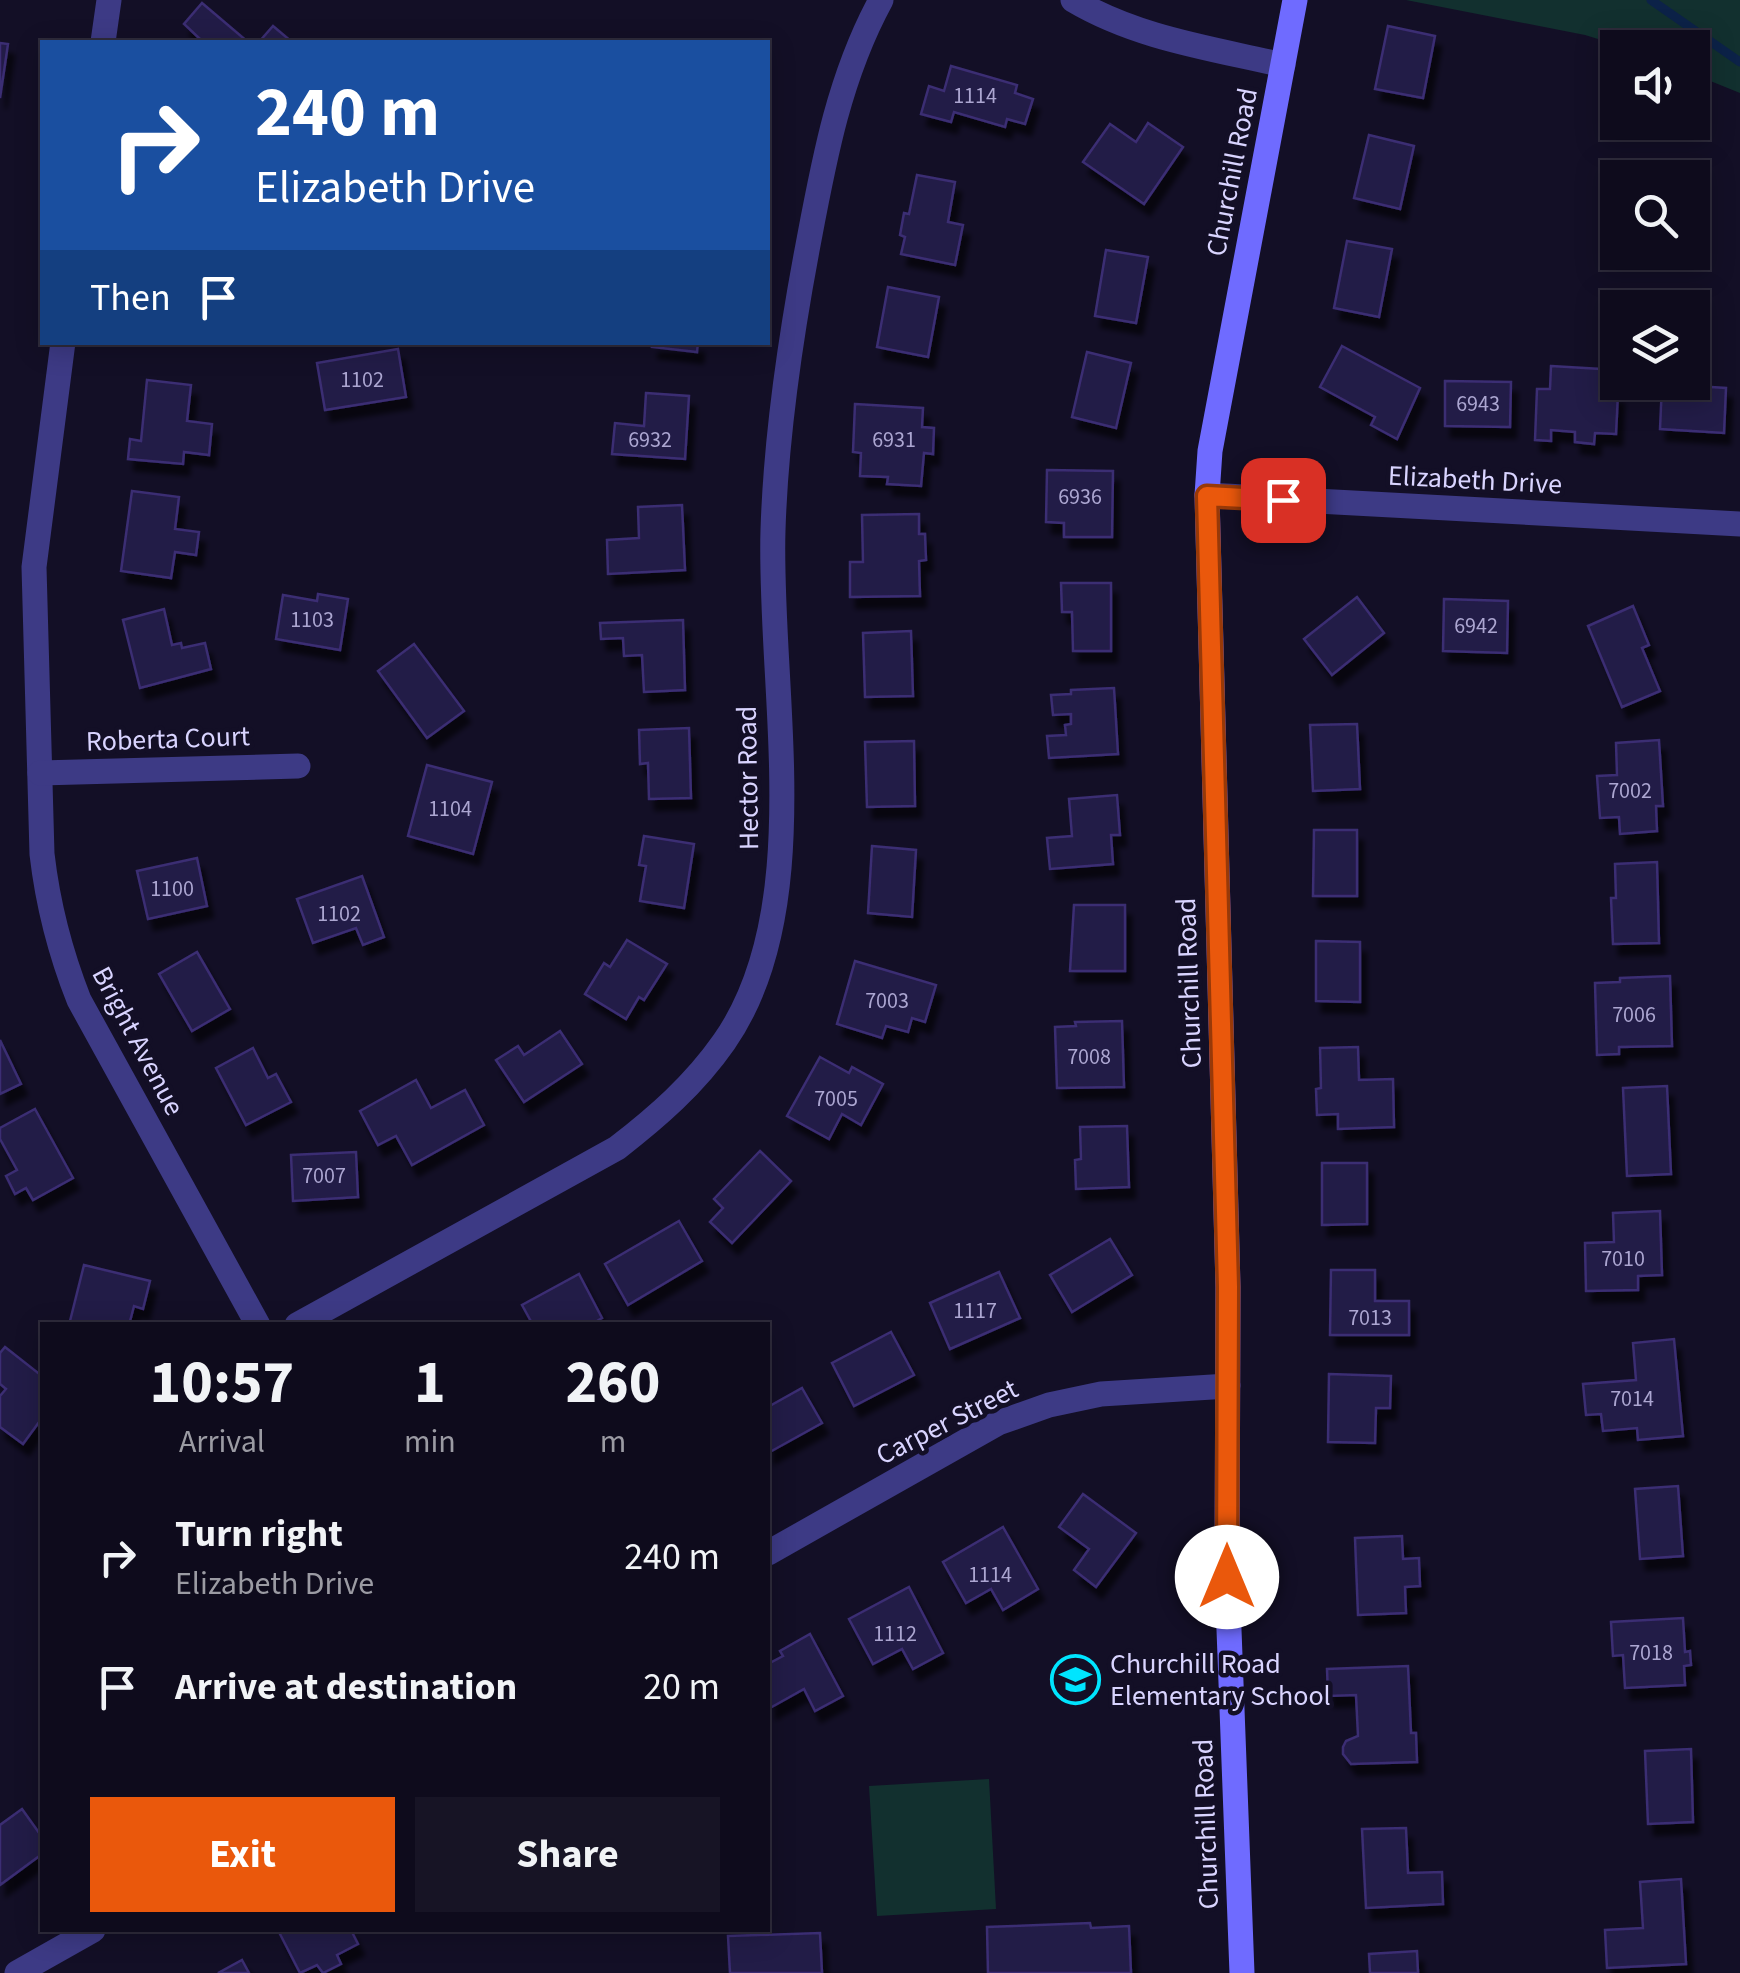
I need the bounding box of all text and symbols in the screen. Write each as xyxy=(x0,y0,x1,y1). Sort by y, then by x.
map controls xyxy=(1600,30,1710,400)
button: sound xyxy=(1600,30,1710,140)
text: 240 m xyxy=(255,63,440,163)
icon: right xyxy=(90,80,220,210)
house number: 1114 xyxy=(953,80,997,112)
street label: Churchill Road xyxy=(1196,84,1268,260)
text: Elizabeth Drive xyxy=(255,156,535,220)
button: search xyxy=(1600,160,1710,270)
icon: arrive xyxy=(191,270,246,325)
text: Then xyxy=(90,271,171,325)
button: layers xyxy=(1600,290,1710,400)
house number: 1102 xyxy=(340,364,384,396)
house number: 6943 xyxy=(1456,388,1500,420)
house number: 6932 xyxy=(628,424,672,456)
house number: 6931 xyxy=(872,424,916,456)
street label: Elizabeth Drive xyxy=(1387,455,1563,505)
pin xyxy=(1241,458,1326,543)
icon: arrive xyxy=(1256,473,1311,528)
house number: 6936 xyxy=(1058,481,1102,513)
house number: 1103 xyxy=(290,604,334,636)
house number: 6942 xyxy=(1454,610,1498,642)
street label: Hector Road xyxy=(727,706,769,850)
street label: Roberta Court xyxy=(85,716,251,762)
house number: 7002 xyxy=(1608,775,1652,807)
house number: 1104 xyxy=(428,793,472,825)
house number: 1100 xyxy=(150,873,194,905)
street label: Churchill Road xyxy=(1166,897,1212,1069)
house number: 1102 xyxy=(317,898,361,930)
street label: Bright Avenue xyxy=(82,959,194,1123)
house number: 7003 xyxy=(865,985,909,1017)
house number: 7006 xyxy=(1612,999,1656,1031)
house number: 7008 xyxy=(1067,1041,1111,1073)
house number: 7005 xyxy=(814,1083,858,1115)
house number: 7007 xyxy=(302,1160,346,1192)
house number: 7010 xyxy=(1601,1243,1645,1275)
house number: 1117 xyxy=(953,1295,997,1327)
house number: 7013 xyxy=(1348,1302,1392,1334)
text: 10:57 xyxy=(150,1341,294,1426)
text: 1 xyxy=(414,1341,446,1426)
text: 260 xyxy=(565,1341,660,1426)
street label: Carper Street xyxy=(869,1369,1025,1475)
house number: 7014 xyxy=(1610,1383,1654,1415)
text: Arrival xyxy=(179,1419,265,1465)
text: min xyxy=(404,1419,456,1465)
text: m xyxy=(600,1419,626,1465)
text: Turn right xyxy=(175,1507,343,1561)
position arrow xyxy=(1175,1525,1279,1629)
icon: right xyxy=(90,1530,145,1585)
text: 240 m xyxy=(624,1530,720,1584)
house number: 1114 xyxy=(968,1559,1012,1591)
text: Elizabeth Drive xyxy=(175,1561,374,1607)
house number: 1112 xyxy=(873,1618,917,1650)
house number: 7018 xyxy=(1629,1637,1673,1669)
place label: Churchill Road Elementary School xyxy=(1110,1644,1331,1716)
school or university icon: Churchill Road Elementary School xyxy=(1049,1654,1101,1706)
icon: arrive xyxy=(90,1660,145,1715)
text: Arrive at destination xyxy=(175,1660,517,1714)
text: 20 m xyxy=(643,1660,720,1714)
street label: Churchill Road xyxy=(1183,1738,1229,1910)
button: Exit xyxy=(90,1797,395,1912)
button: Share xyxy=(415,1797,720,1912)

